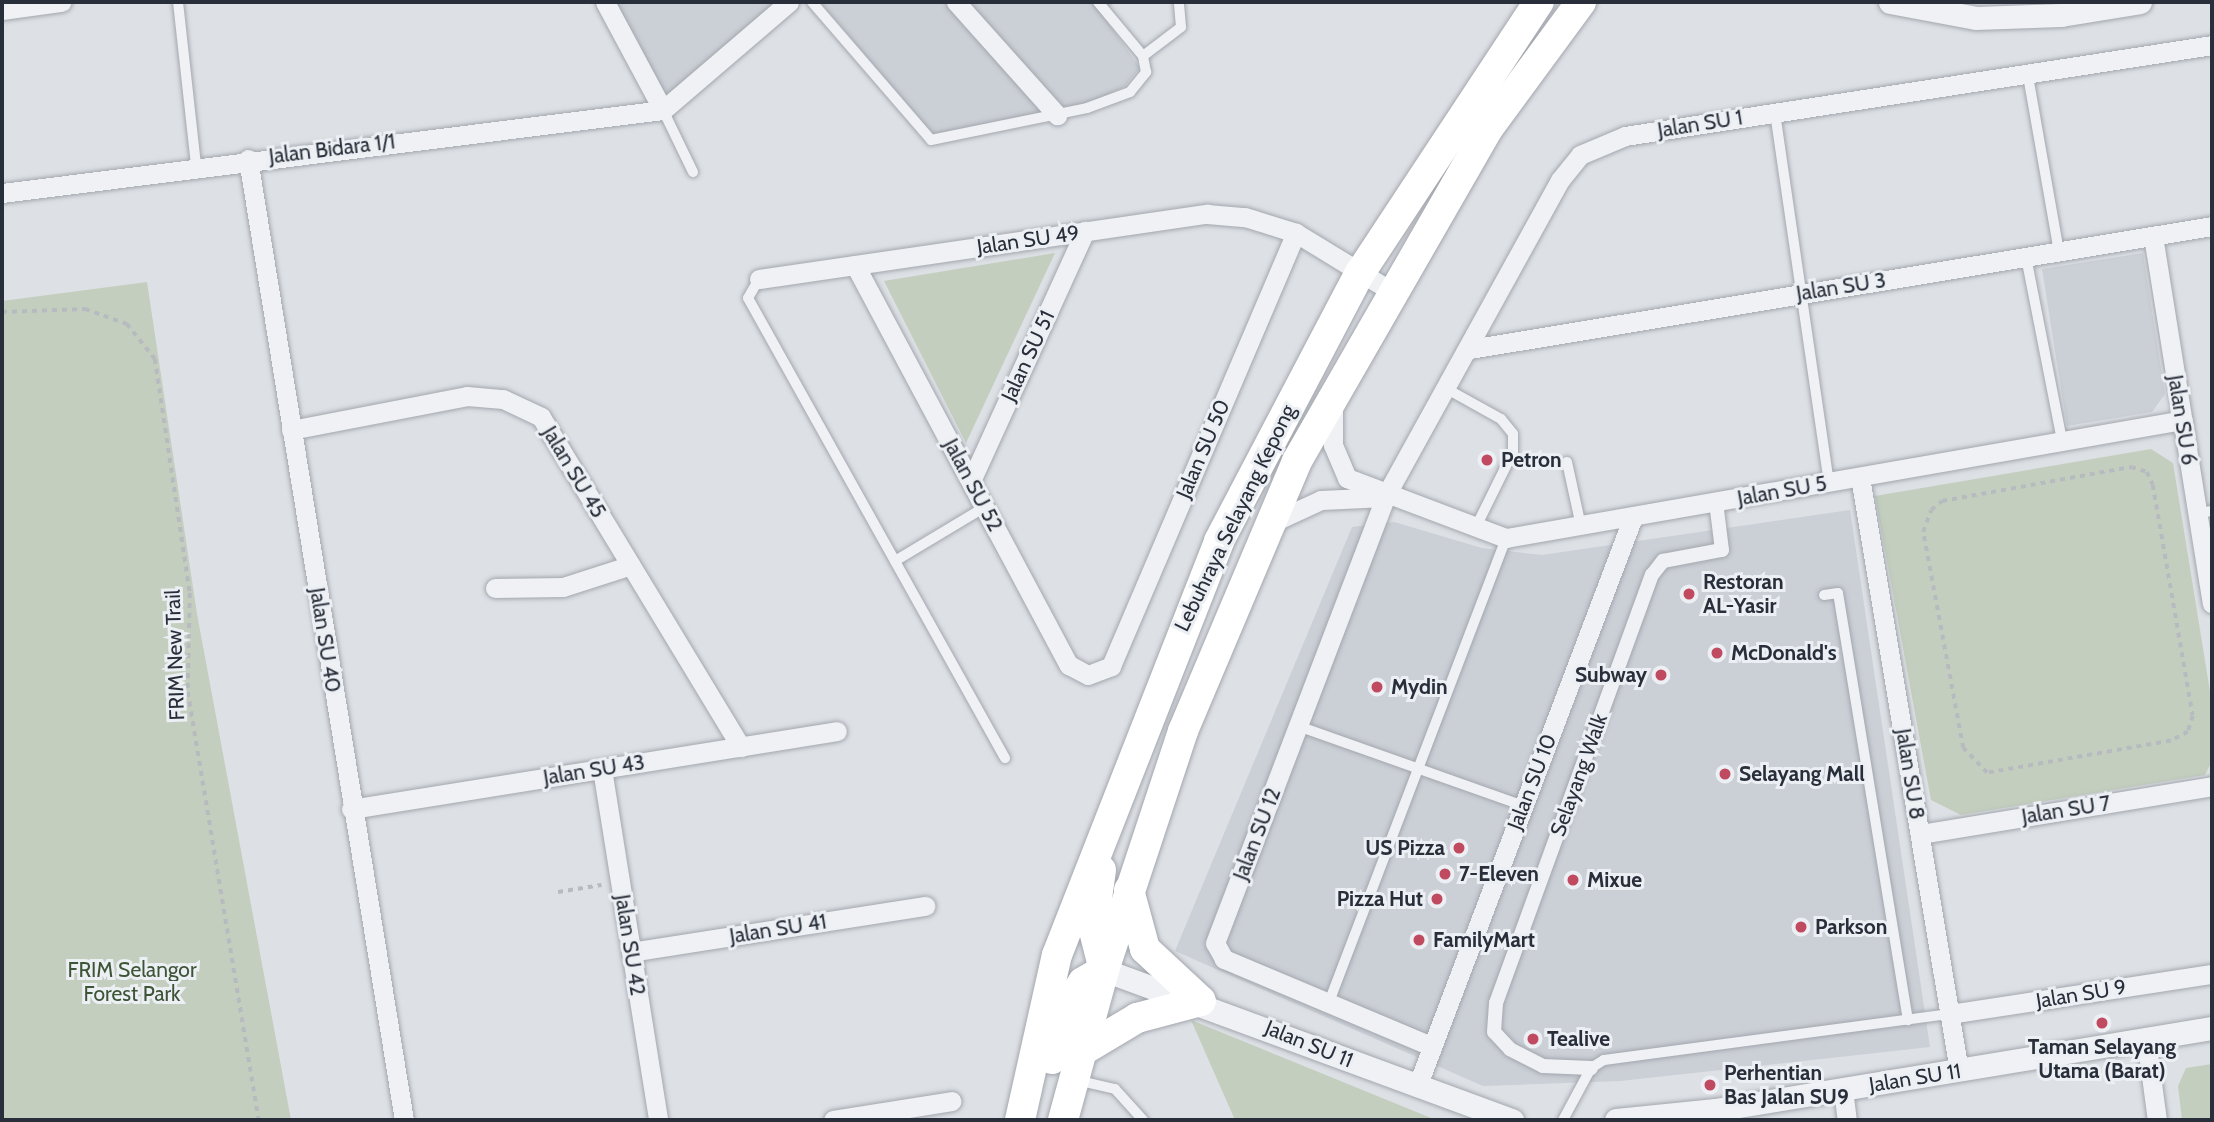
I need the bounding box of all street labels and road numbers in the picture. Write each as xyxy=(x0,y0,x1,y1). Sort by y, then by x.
street label: Jalan SU 1 xyxy=(1656,105,1744,143)
street label: Jalan Bidara 1/1 xyxy=(267,129,397,169)
street label: Jalan SU 49 xyxy=(975,220,1081,260)
street label: Jalan SU 3 xyxy=(1794,267,1888,307)
street label: Jalan SU 51 xyxy=(996,307,1060,405)
street label: Jalan SU 6 xyxy=(2162,373,2202,467)
street label: Jalan SU 50 xyxy=(1171,396,1235,502)
street label: Lebuhraya Selayang Kepong xyxy=(1169,401,1301,635)
street label: Jalan SU 45 xyxy=(537,422,611,522)
street label: Jalan SU 52 xyxy=(938,434,1008,536)
street label: Jalan SU 5 xyxy=(1735,471,1829,511)
street label: Jalan SU 40 xyxy=(304,586,346,694)
street label: FRIM New Trail xyxy=(160,589,190,721)
street label: Selayang Walk xyxy=(1545,710,1613,840)
street label: Jalan SU 8 xyxy=(1890,727,1930,821)
street label: Jalan SU 10 xyxy=(1502,731,1562,833)
street label: Jalan SU 43 xyxy=(541,750,647,790)
street label: Jalan SU 12 xyxy=(1228,784,1286,884)
street label: Jalan SU 7 xyxy=(2020,791,2112,829)
street label: Jalan SU 42 xyxy=(610,893,650,997)
street label: Jalan SU 41 xyxy=(728,909,828,949)
street label: Jalan SU 9 xyxy=(2034,974,2128,1014)
street label: Jalan SU 11 xyxy=(1261,1015,1357,1073)
street label: Jalan SU 11 xyxy=(1867,1058,1963,1098)

